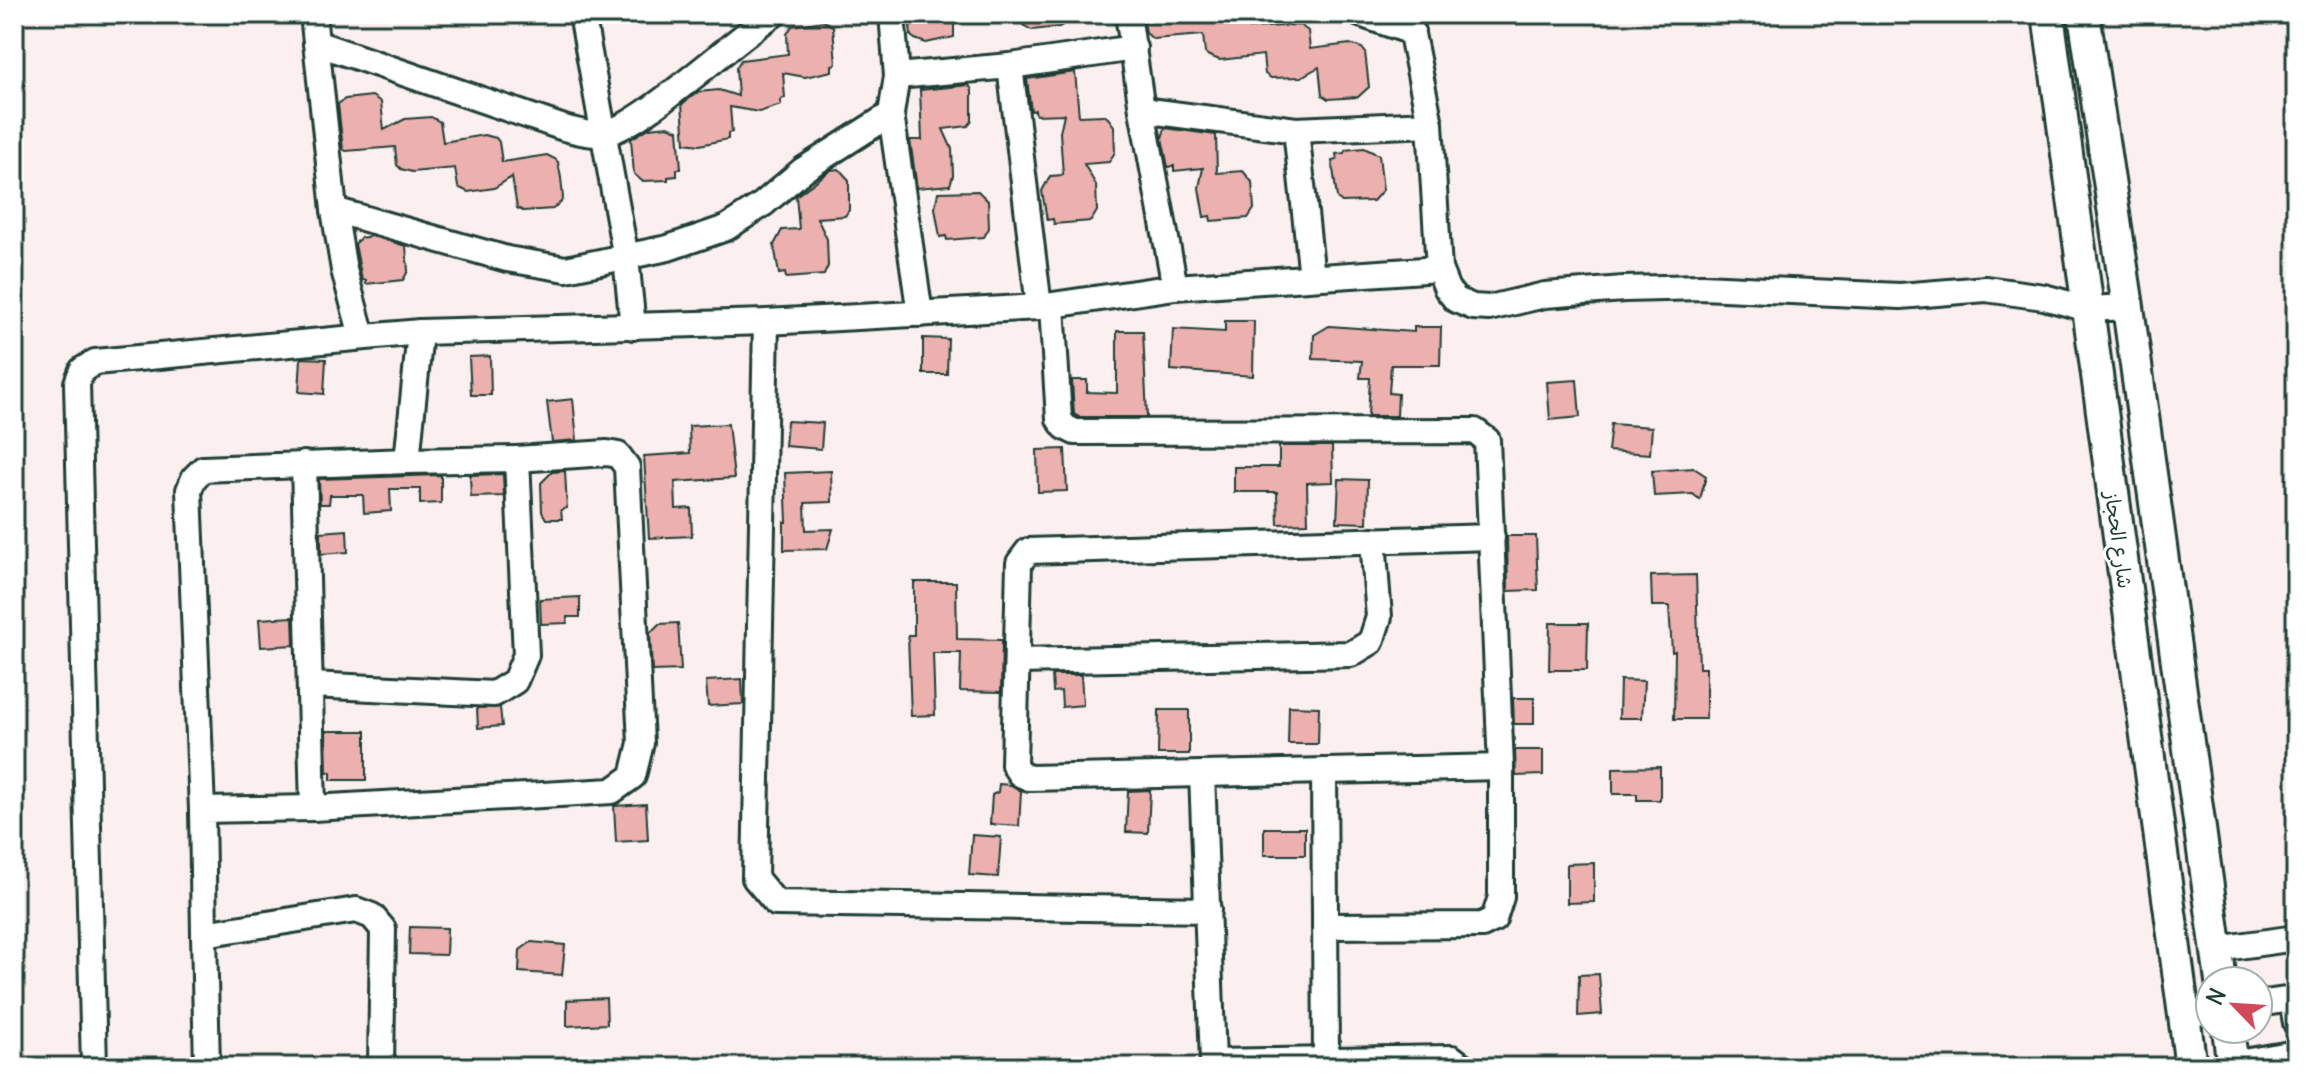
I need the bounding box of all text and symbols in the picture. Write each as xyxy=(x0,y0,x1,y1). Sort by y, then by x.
street label: شارع الحجاز xyxy=(2098,488,2138,590)
north arrow xyxy=(2194,965,2274,1045)
text: N xyxy=(2200,984,2232,1009)

